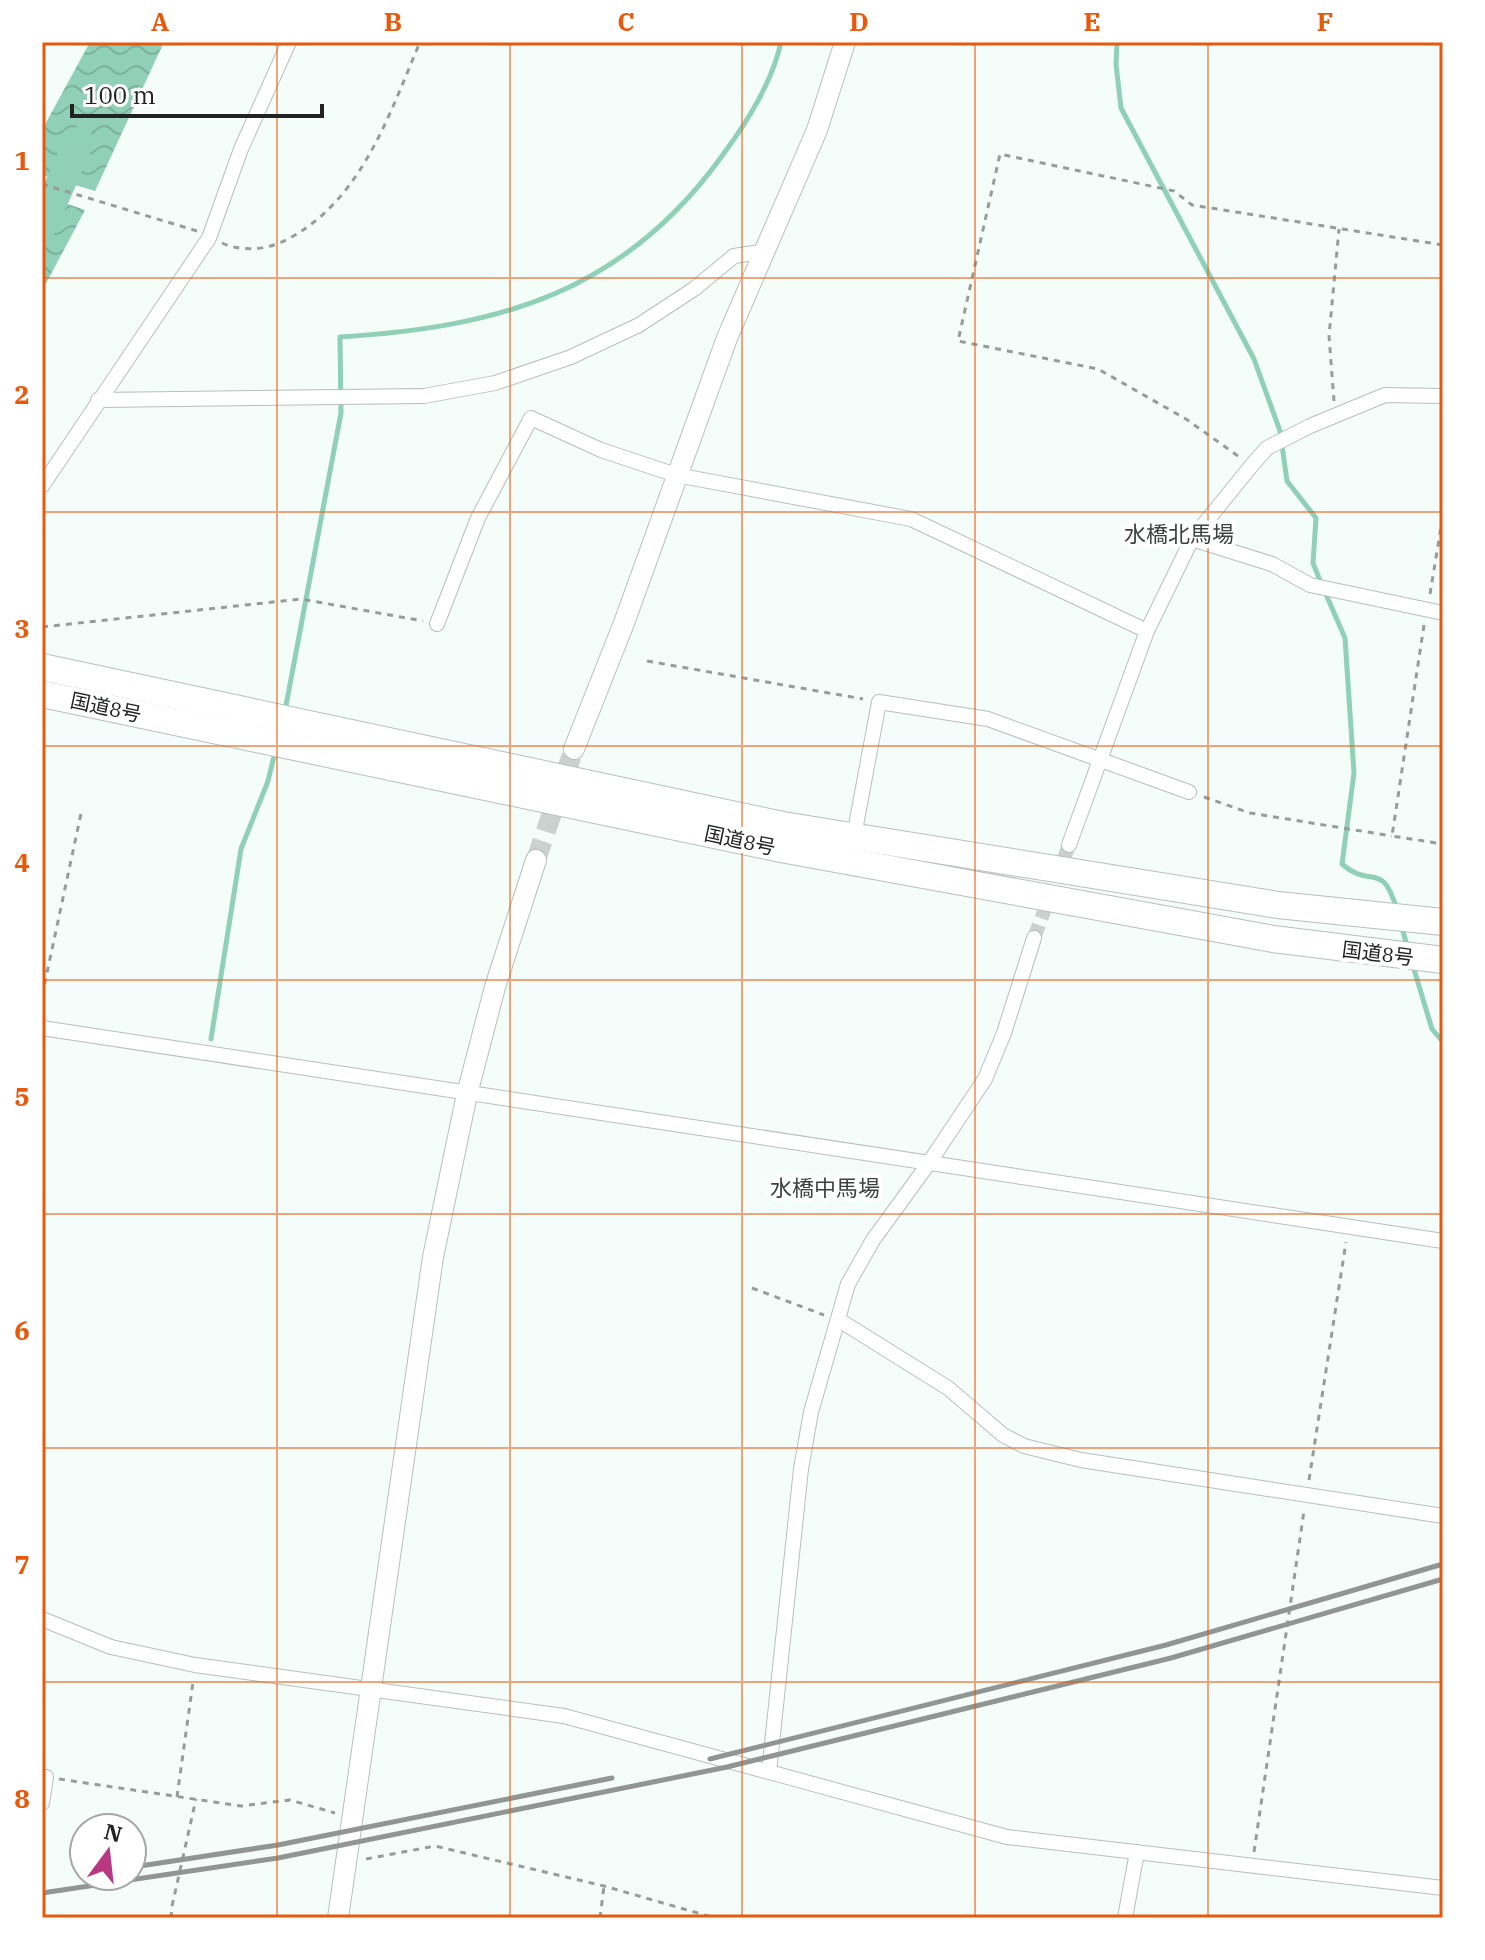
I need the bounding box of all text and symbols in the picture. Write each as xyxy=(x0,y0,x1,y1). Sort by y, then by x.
text: A xyxy=(151,4,169,38)
text: B xyxy=(384,4,402,38)
text: C xyxy=(617,4,635,38)
text: D xyxy=(849,4,869,38)
text: E xyxy=(1083,4,1101,38)
text: F xyxy=(1317,4,1333,38)
scale bar xyxy=(72,68,322,118)
text: 100 m xyxy=(84,79,156,111)
text: 1 xyxy=(14,143,30,177)
text: 2 xyxy=(14,377,30,411)
district label: 水橋北馬場 xyxy=(1124,519,1234,548)
text: 3 xyxy=(14,611,30,645)
street label: 国道8号 xyxy=(68,686,144,728)
street label: 国道8号 xyxy=(702,819,778,861)
text: 4 xyxy=(14,845,30,879)
street label: 国道8号 xyxy=(1341,935,1415,971)
text: 5 xyxy=(14,1079,30,1113)
district label: 水橋中馬場 xyxy=(770,1173,880,1202)
text: 6 xyxy=(14,1313,30,1347)
text: 7 xyxy=(14,1547,30,1581)
text: 8 xyxy=(14,1781,30,1815)
north arrow xyxy=(68,1812,148,1892)
text: N xyxy=(101,1816,125,1848)

